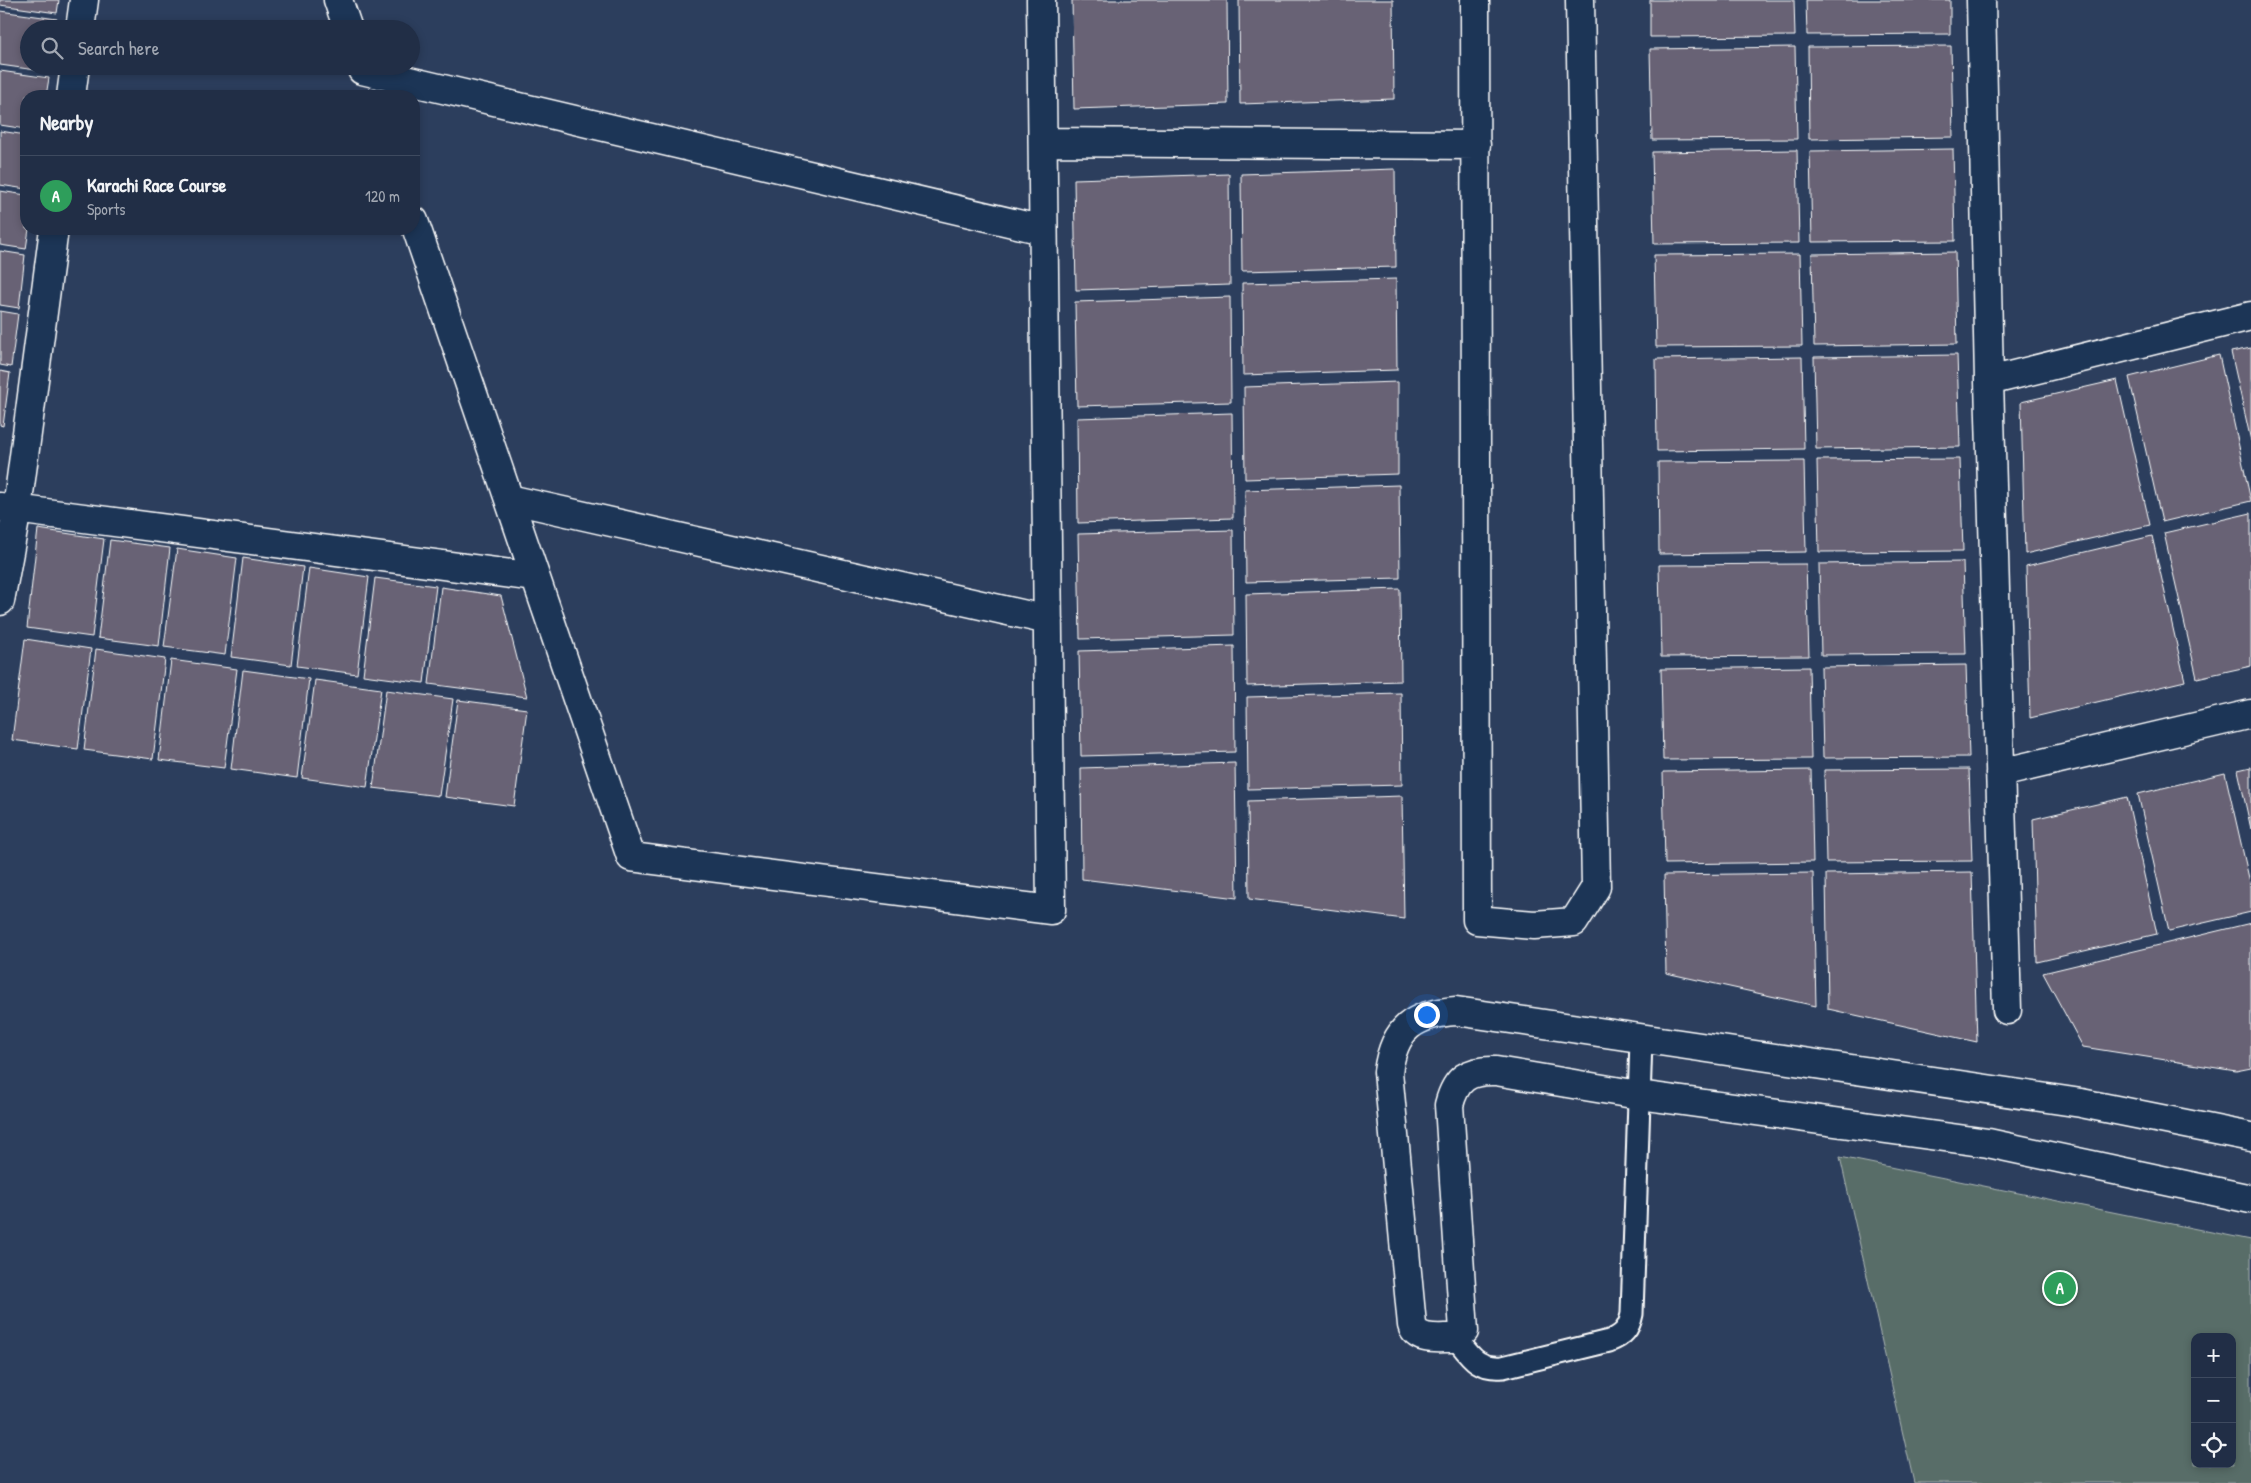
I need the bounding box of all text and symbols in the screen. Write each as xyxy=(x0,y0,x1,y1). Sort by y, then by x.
search box xyxy=(20,20,420,75)
icon: search xyxy=(38,34,66,62)
text: Search here xyxy=(78,35,159,61)
text: Nearby xyxy=(40,108,93,137)
text: Karachi Race Course xyxy=(87,172,226,198)
text: A xyxy=(52,185,60,207)
text: 120 m xyxy=(365,185,400,207)
text: Sports xyxy=(87,198,125,220)
your location xyxy=(1414,1002,1440,1028)
pin: A xyxy=(2044,1269,2076,1307)
map controls xyxy=(2191,1333,2236,1468)
button: + xyxy=(2191,1333,2236,1378)
button: − xyxy=(2191,1378,2236,1423)
button: locate xyxy=(2191,1423,2236,1468)

